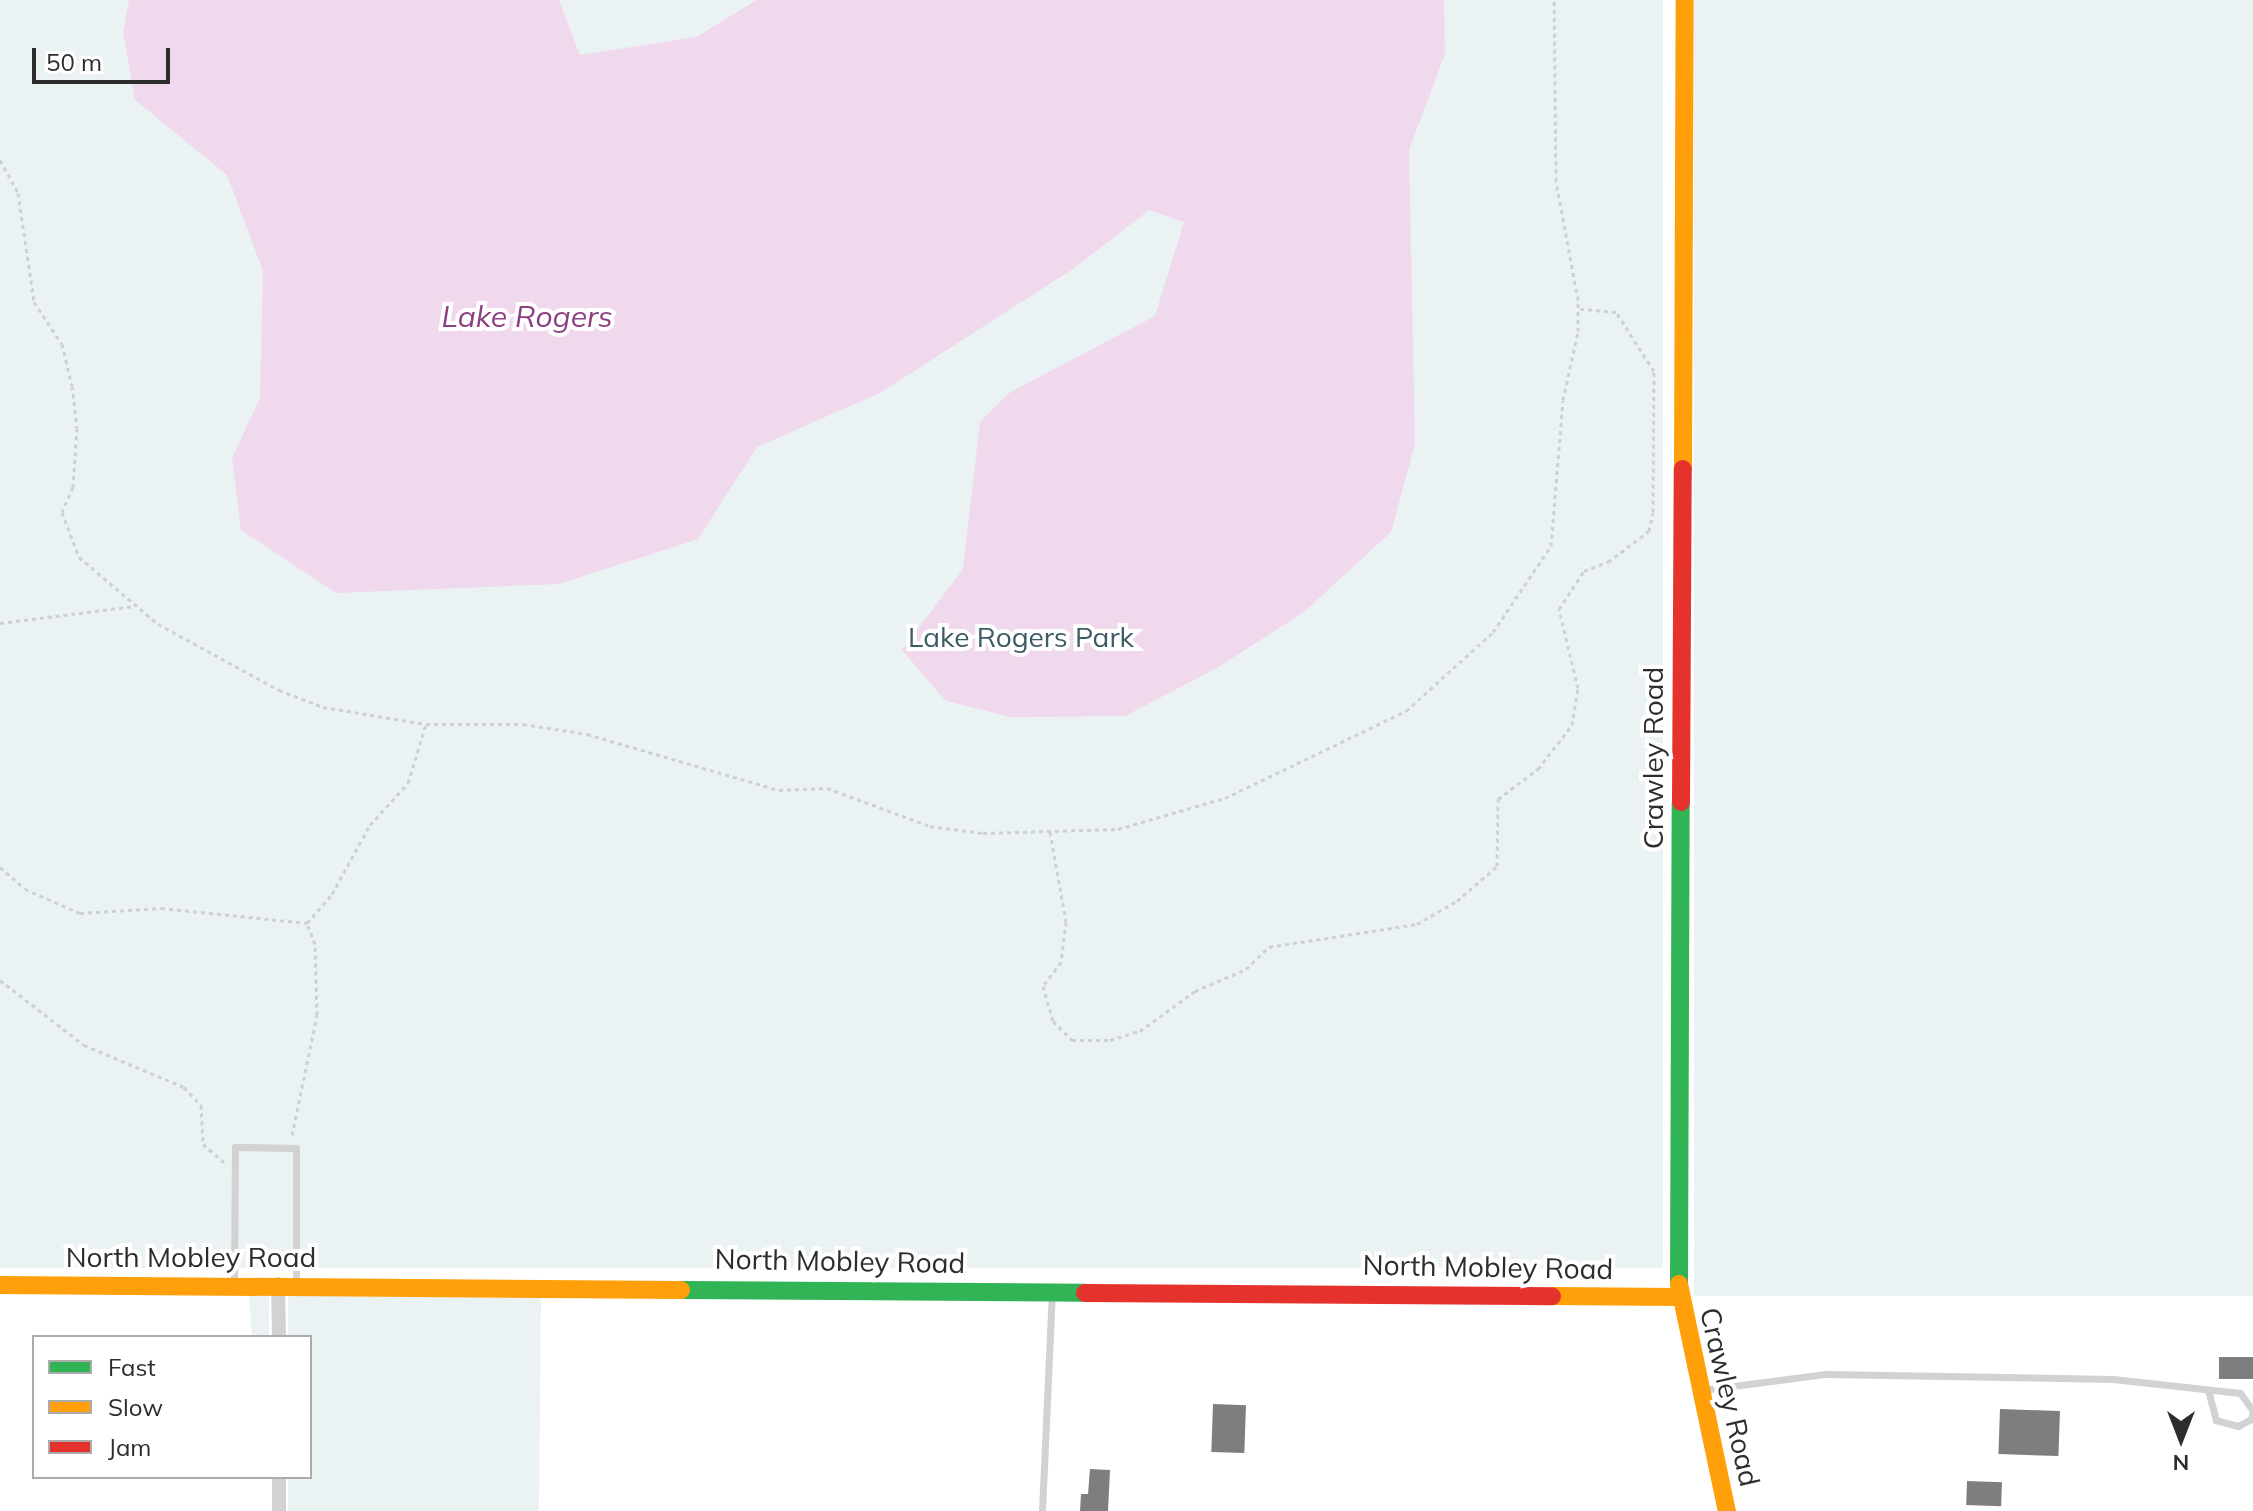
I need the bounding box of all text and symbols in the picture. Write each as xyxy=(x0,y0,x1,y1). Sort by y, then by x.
scale bar xyxy=(36,32,174,82)
text: 50 m xyxy=(46,47,102,77)
water label: Lake Rogers xyxy=(441,298,613,334)
park label: Lake Rogers Park xyxy=(908,620,1134,654)
street label: Crawley Road xyxy=(1636,667,1670,849)
street label: North Mobley Road xyxy=(66,1240,316,1274)
street label: North Mobley Road xyxy=(714,1242,966,1280)
street label: North Mobley Road xyxy=(1362,1248,1614,1286)
street label: Crawley Road xyxy=(1693,1304,1767,1490)
legend xyxy=(32,1335,312,1479)
text: Fast xyxy=(108,1352,156,1382)
text: Slow xyxy=(108,1392,163,1422)
north arrow xyxy=(2141,1399,2221,1479)
text: Jam xyxy=(108,1432,151,1462)
text: N xyxy=(2173,1449,2189,1477)

